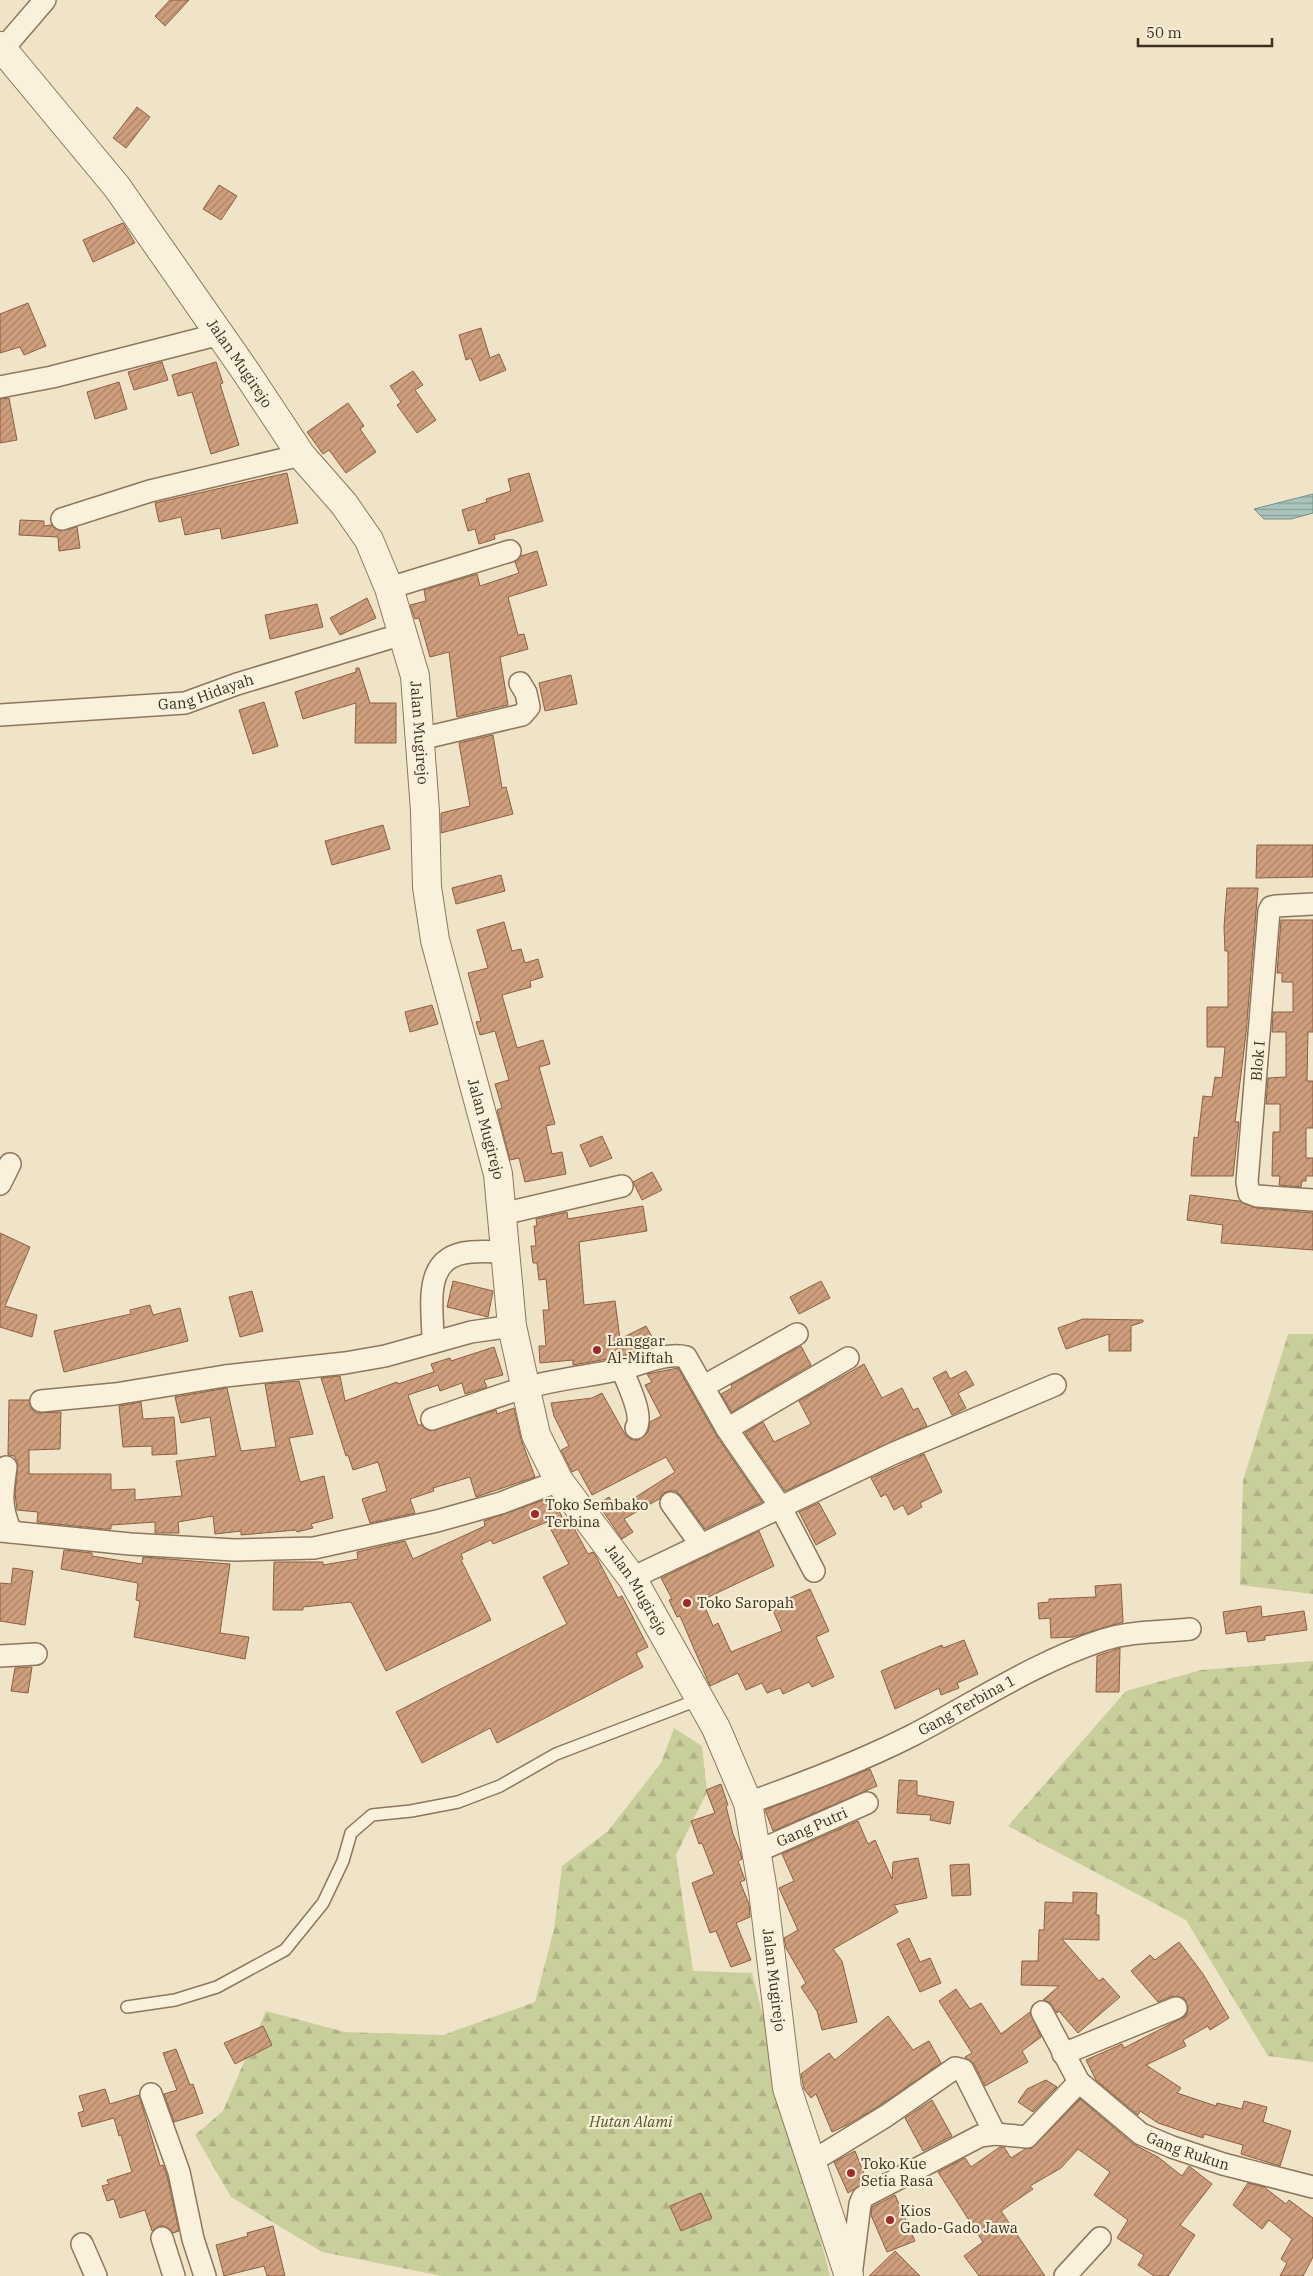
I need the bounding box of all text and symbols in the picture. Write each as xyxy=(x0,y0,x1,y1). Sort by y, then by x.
scale bar xyxy=(1138,15,1272,47)
text: 50 m xyxy=(1146,23,1182,42)
street label: Jalan Mugirejo xyxy=(203,315,277,411)
street label: Gang Hidayah xyxy=(157,670,256,714)
street label: Jalan Mugirejo xyxy=(406,680,433,785)
street label: Blok I xyxy=(1246,1040,1269,1082)
street label: Jalan Mugirejo xyxy=(464,1076,508,1180)
place label: Langgar Al-Miftah xyxy=(607,1331,673,1367)
marker: Langgar Al-Miftah xyxy=(591,1344,603,1356)
place label: Toko Sembako Terbina xyxy=(545,1495,649,1531)
marker: Toko Sembako Terbina xyxy=(529,1508,541,1520)
street label: Jalan Mugirejo xyxy=(601,1540,672,1639)
place label: Toko Saropah xyxy=(697,1593,794,1612)
marker: Toko Saropah xyxy=(681,1597,693,1609)
street label: Gang Terbina 1 xyxy=(915,1670,1018,1740)
street label: Gang Putri xyxy=(773,1803,850,1851)
street label: Jalan Mugirejo xyxy=(759,1927,790,2033)
park label: Hutan Alami xyxy=(588,2112,673,2131)
street label: Gang Rukun xyxy=(1143,2127,1232,2174)
place label: Toko Kue Setia Rasa xyxy=(861,2154,933,2190)
marker: Toko Kue Setia Rasa xyxy=(845,2167,857,2179)
place label: Kios Gado-Gado Jawa xyxy=(900,2201,1018,2237)
marker: Kios Gado-Gado Jawa xyxy=(884,2214,896,2226)

